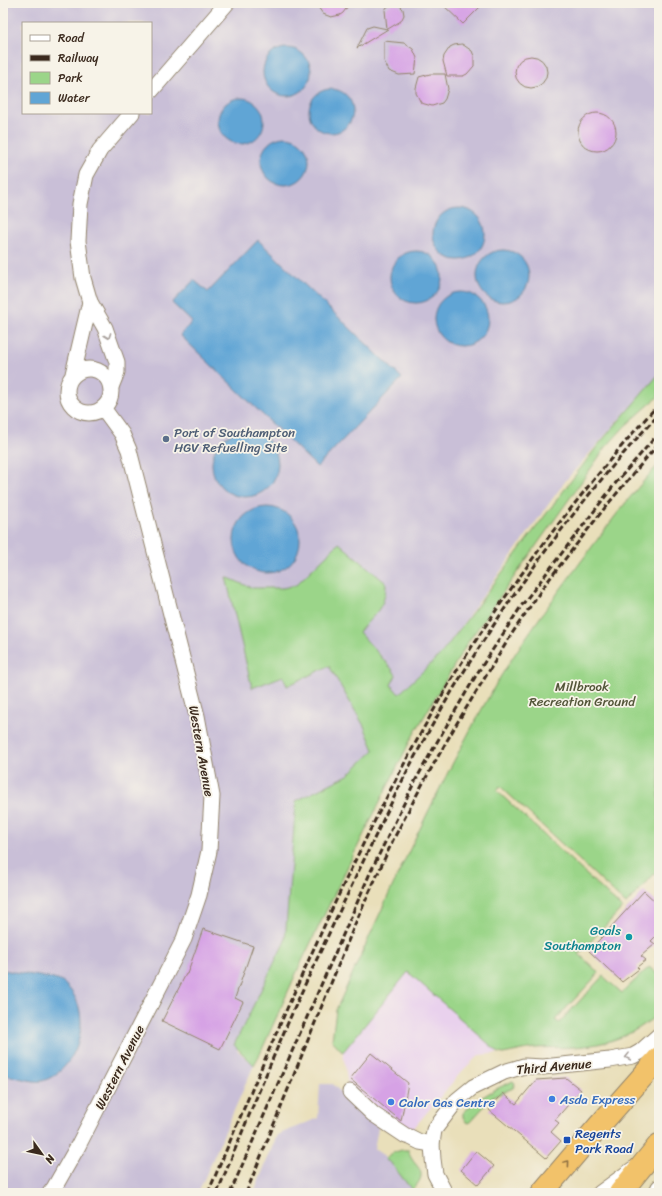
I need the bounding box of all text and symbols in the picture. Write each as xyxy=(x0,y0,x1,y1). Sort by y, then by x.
legend xyxy=(22,22,152,114)
text: Road xyxy=(58,27,85,49)
text: Railway xyxy=(58,47,99,69)
text: Park xyxy=(58,67,83,89)
text: Water xyxy=(58,87,91,109)
one-way arrow xyxy=(103,332,112,339)
place label: Port of Southampton HGV Refuelling Site xyxy=(174,421,295,459)
marker: Port of Southampton HGV Refuelling Site xyxy=(161,434,171,444)
park label: Millbrook Recreation Ground xyxy=(529,675,636,713)
street label: Western Avenue xyxy=(182,704,221,799)
place label: Goals Southampton xyxy=(544,919,621,957)
marker: Goals Southampton xyxy=(624,932,634,942)
street label: Western Avenue xyxy=(88,1021,151,1114)
street label: Third Avenue xyxy=(516,1052,593,1081)
one-way arrow xyxy=(625,1052,632,1061)
place label: Asda Express xyxy=(559,1088,636,1111)
place label: Calor Gas Centre xyxy=(399,1091,495,1114)
marker: Asda Express xyxy=(547,1094,557,1104)
marker: Calor Gas Centre xyxy=(386,1097,396,1107)
place label: Regents Park Road xyxy=(575,1122,634,1160)
north arrow xyxy=(22,1134,62,1174)
marker: Regents Park Road xyxy=(562,1135,572,1145)
text: N xyxy=(40,1150,61,1168)
one-way arrow xyxy=(562,1161,569,1168)

